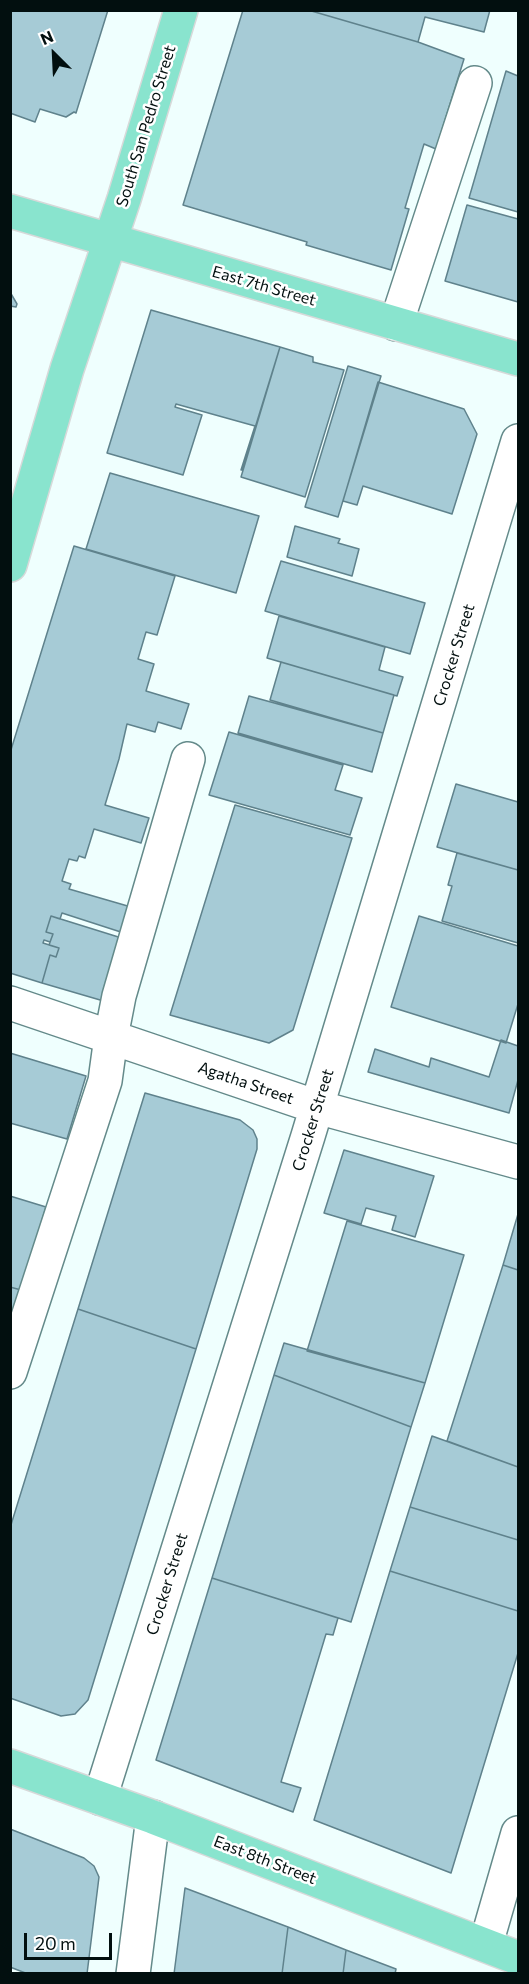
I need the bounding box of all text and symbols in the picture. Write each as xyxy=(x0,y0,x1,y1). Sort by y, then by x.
north arrow xyxy=(24,24,84,84)
text: N xyxy=(37,26,56,48)
street label: South San Pedro Street xyxy=(112,43,180,209)
street label: East 7th Street xyxy=(210,262,318,310)
street label: Crocker Street xyxy=(429,602,479,708)
street label: Agatha Street xyxy=(196,1058,296,1108)
street label: Crocker Street xyxy=(288,1067,338,1173)
street label: Crocker Street xyxy=(142,1531,192,1637)
street label: East 8th Street xyxy=(211,1832,319,1888)
scale bar xyxy=(27,1921,116,1959)
text: 20 m xyxy=(35,1932,76,1954)

